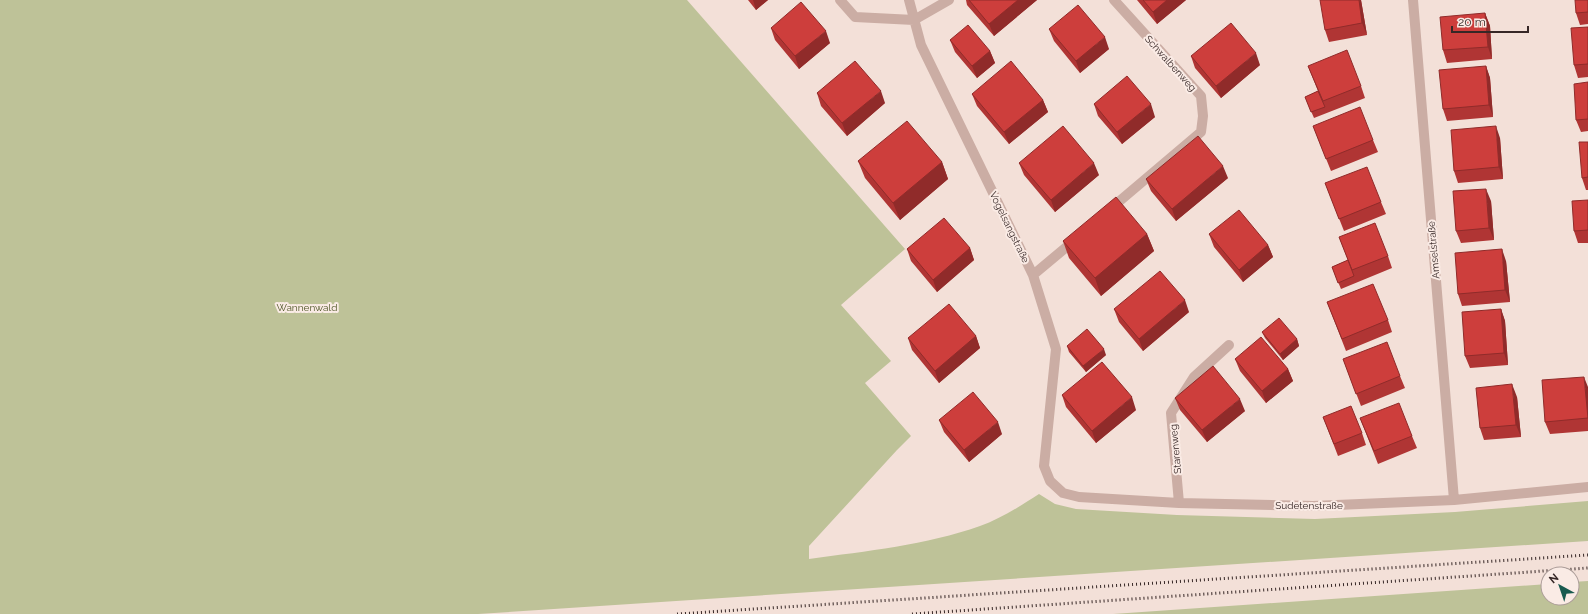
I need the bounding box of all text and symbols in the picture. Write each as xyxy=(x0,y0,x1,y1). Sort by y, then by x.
scale bar xyxy=(1452,8,1528,34)
text: 20 m xyxy=(1458,15,1486,29)
street label: Schwalbenweg xyxy=(1143,33,1199,93)
street label: Vogelsangstraße xyxy=(988,190,1032,265)
street label: Amselstraße xyxy=(1425,221,1441,279)
park label: Wannenwald xyxy=(276,302,338,313)
street label: Starenweg xyxy=(1168,424,1183,474)
street label: Sudetenstraße xyxy=(1275,500,1343,511)
north arrow xyxy=(1540,566,1580,606)
text: N xyxy=(1546,571,1561,586)

